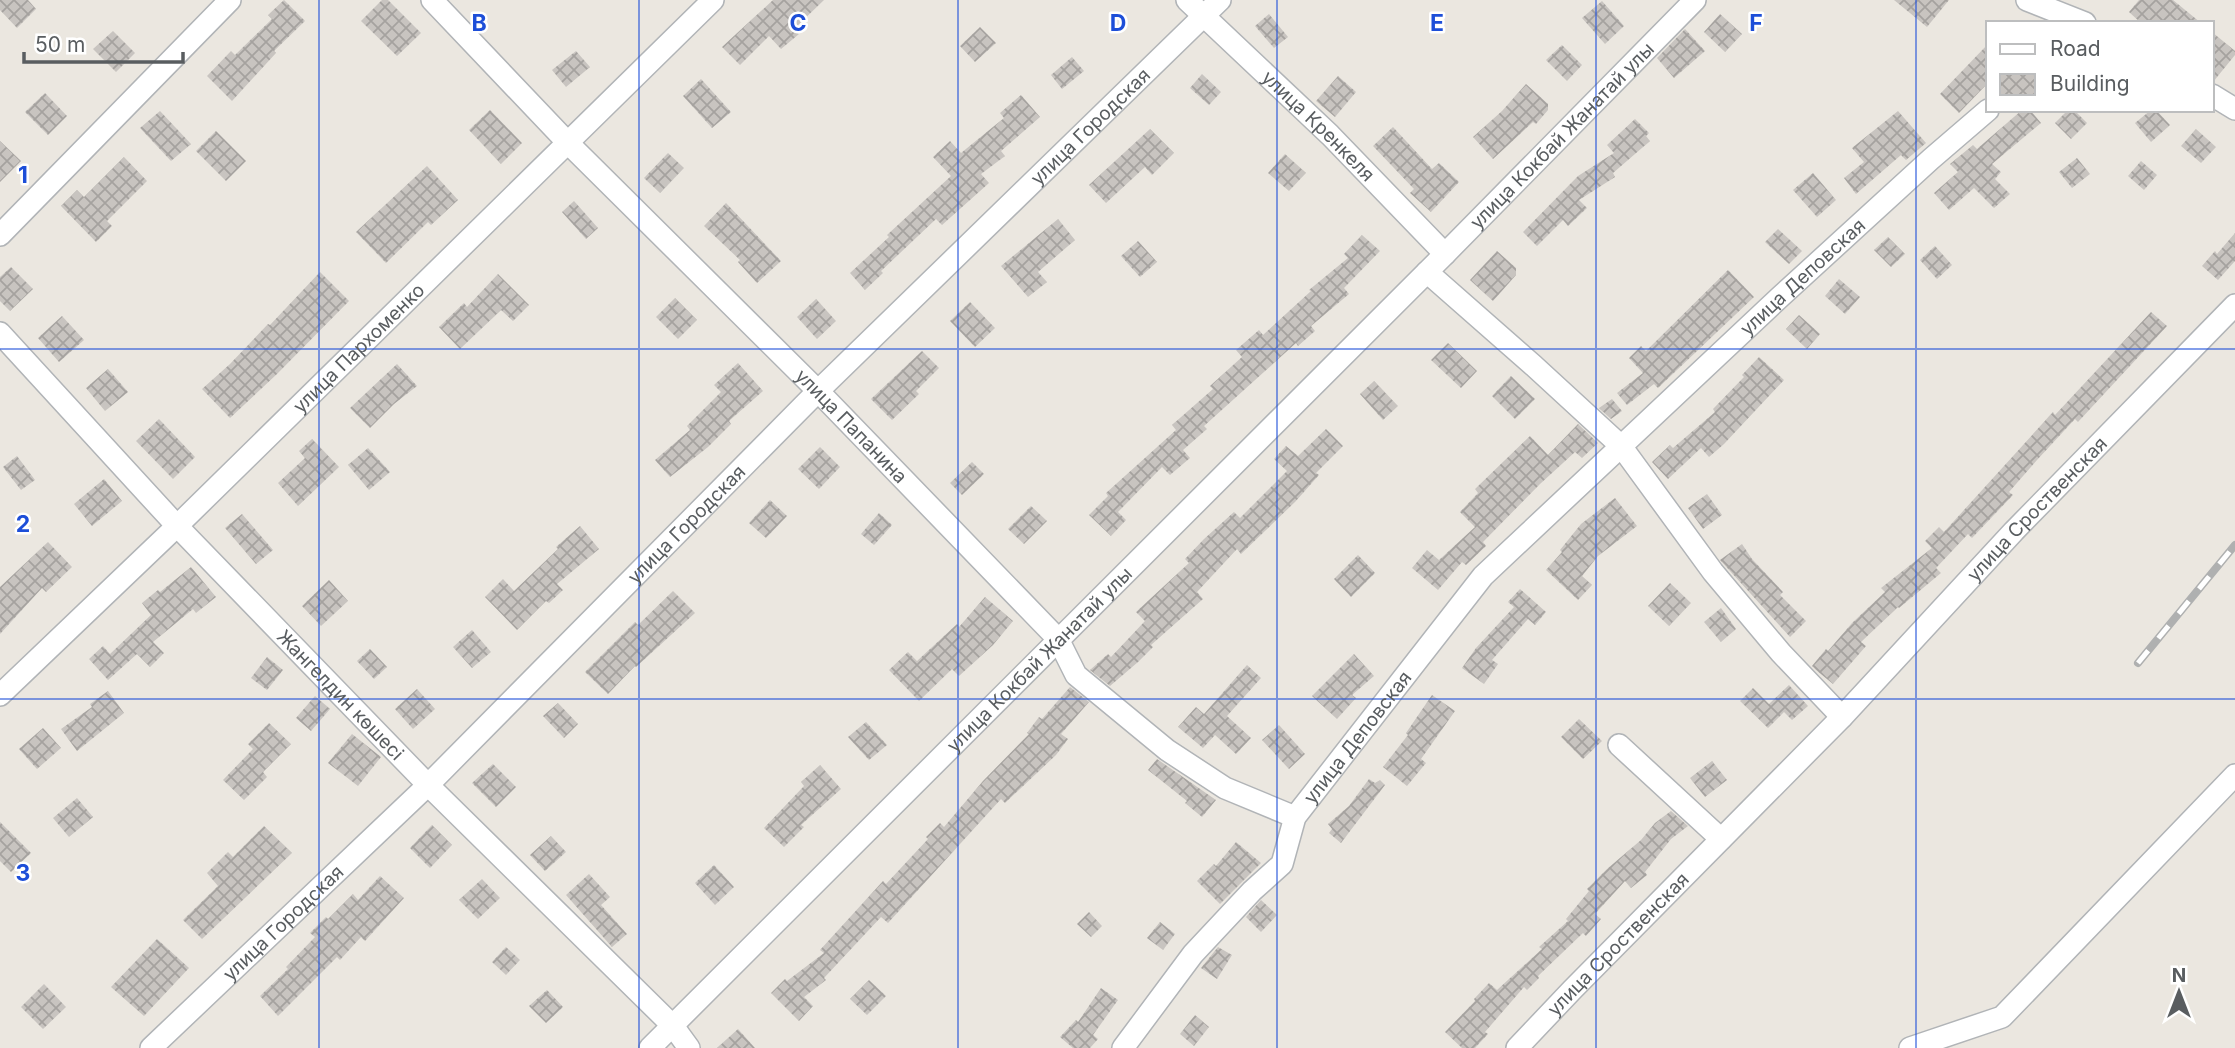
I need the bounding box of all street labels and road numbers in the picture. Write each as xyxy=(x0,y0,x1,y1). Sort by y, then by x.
street label: улица Кокбай Жанатай улы xyxy=(1465,37,1658,233)
street label: улица Городская xyxy=(1026,63,1155,190)
street label: улица Кренкеля xyxy=(1257,66,1380,186)
street label: улица Деповская xyxy=(1735,214,1870,340)
street label: улица Пархоменко xyxy=(288,278,429,417)
street label: улица Папанина xyxy=(791,364,912,488)
street label: улица Сроственская xyxy=(1962,432,2111,586)
street label: улица Городская xyxy=(623,460,750,588)
street label: улица Кокбай Жанатай улы xyxy=(942,562,1137,757)
street label: Жангелдин көшесі xyxy=(272,625,409,765)
street label: улица Деповская xyxy=(1299,666,1416,808)
street label: улица Городская xyxy=(218,860,348,985)
street label: улица Сроственская xyxy=(1542,867,1693,1020)

